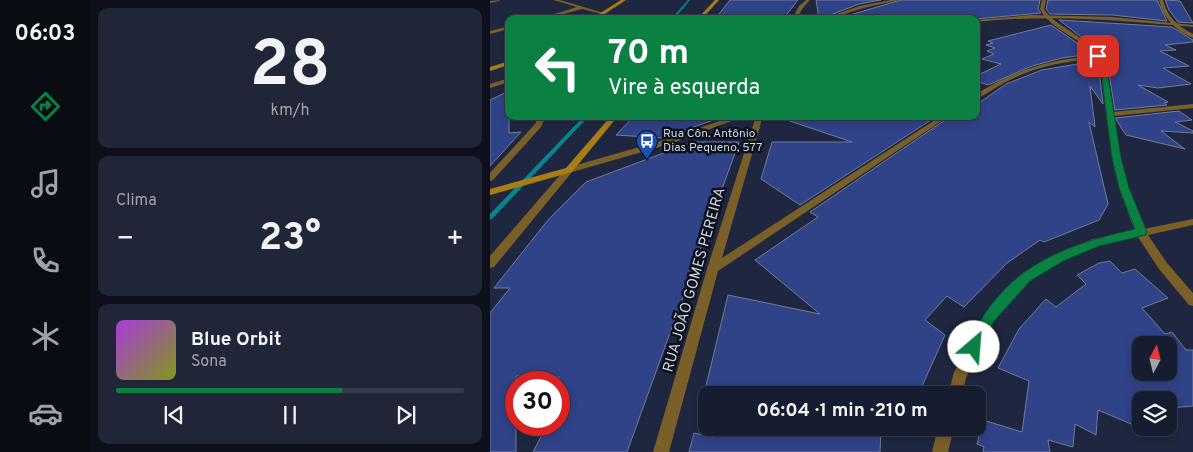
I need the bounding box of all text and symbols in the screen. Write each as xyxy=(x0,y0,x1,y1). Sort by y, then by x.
text: 06:03 xyxy=(15,21,75,48)
text: 28 xyxy=(250,27,330,109)
text: 70 m xyxy=(608,32,689,76)
icon: left xyxy=(525,35,590,100)
pin xyxy=(1077,35,1119,77)
icon: arrive xyxy=(1084,42,1112,70)
text: Vire à esquerda xyxy=(608,75,760,102)
icon: directions xyxy=(28,89,63,124)
text: km/h xyxy=(271,101,309,121)
place label: Rua Côn. Antônio Dias Pequeno, 577 xyxy=(663,126,763,156)
bus stop icon: Rua Côn. Antônio Dias Pequeno, 577 xyxy=(635,129,659,160)
icon: music xyxy=(28,166,63,201)
street label: RUA JOÃO GOMES PEREIRA xyxy=(659,185,730,375)
text: Clima xyxy=(116,191,157,211)
text: 23° xyxy=(259,215,321,264)
text: − xyxy=(116,222,134,258)
text: + xyxy=(446,222,464,258)
icon: phone xyxy=(28,243,63,278)
icon: climate xyxy=(28,319,63,354)
position arrow xyxy=(947,320,999,372)
text: Blue Orbit xyxy=(191,328,281,352)
north arrow xyxy=(1132,336,1178,381)
map controls xyxy=(1132,336,1177,436)
text: Sona xyxy=(191,352,227,372)
speed limit sign: 30 xyxy=(505,371,570,436)
button: layers xyxy=(1132,391,1177,436)
icon: car xyxy=(28,396,63,431)
text: 06:04 · 1 min · 210 m xyxy=(756,399,928,423)
icon: previous xyxy=(160,401,188,429)
icon: pause xyxy=(276,401,304,429)
icon: next xyxy=(392,401,420,429)

